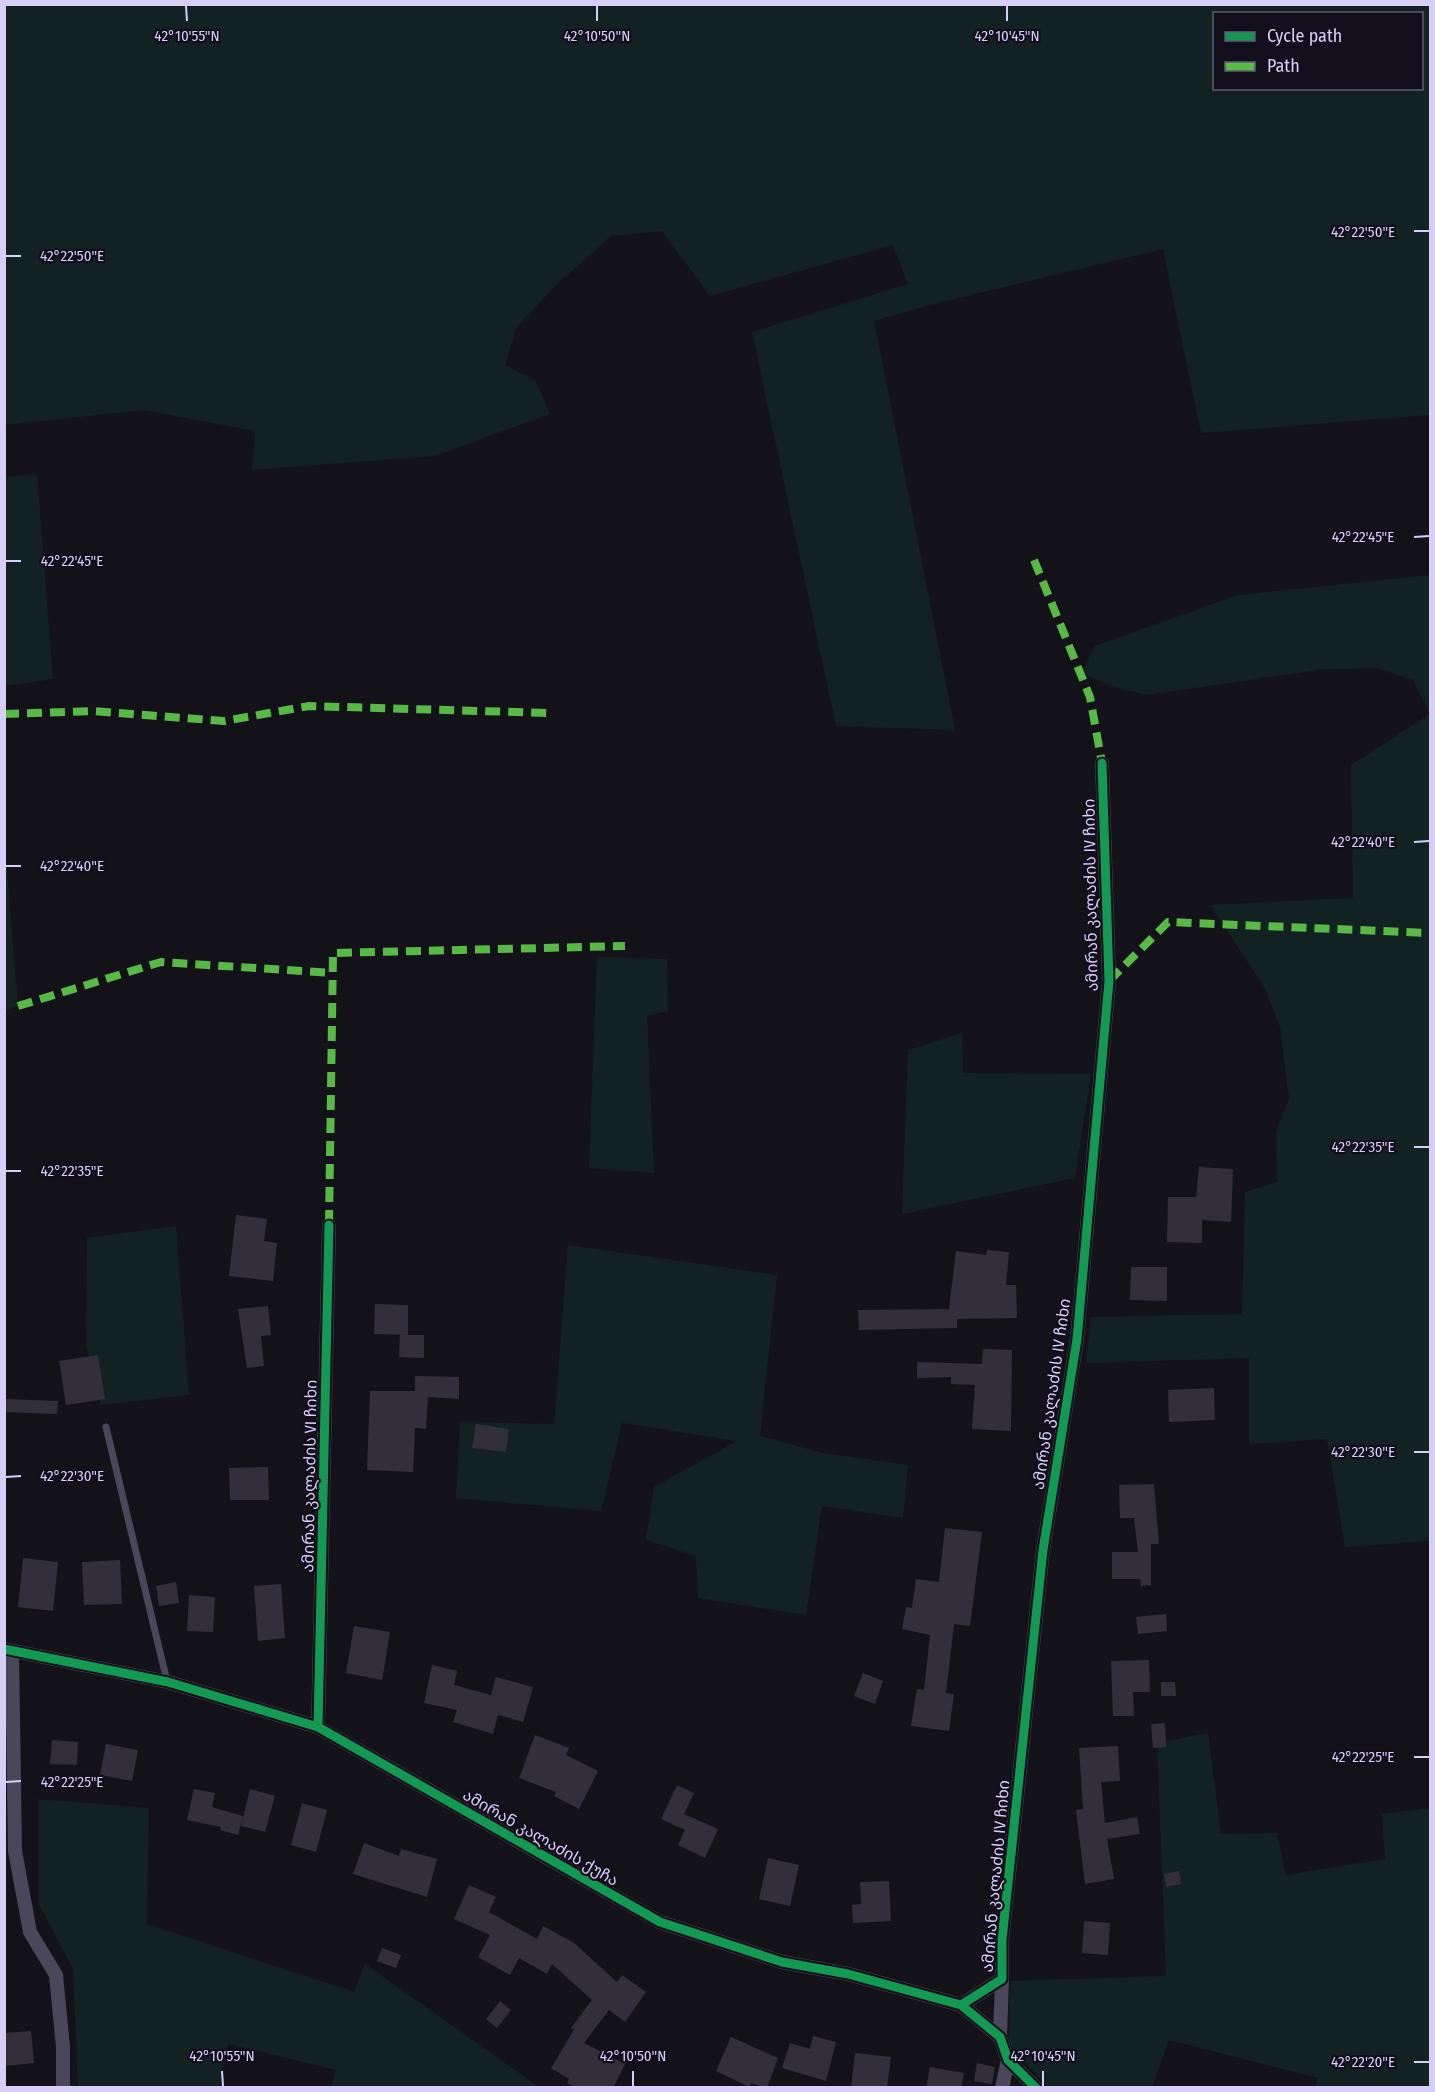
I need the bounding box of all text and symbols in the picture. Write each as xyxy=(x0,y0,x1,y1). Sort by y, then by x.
legend xyxy=(1213,12,1423,90)
text: Cycle path xyxy=(1267,25,1342,47)
text: 42°10'55"N xyxy=(154,27,220,45)
text: 42°10'50"N xyxy=(564,27,630,45)
text: 42°10'45"N xyxy=(975,27,1039,45)
text: Path xyxy=(1267,55,1300,77)
text: 42°22'50"E xyxy=(1331,223,1395,241)
text: 42°22'50"E xyxy=(40,247,104,265)
text: 42°22'45"E xyxy=(1332,528,1394,546)
text: 42°22'45"E xyxy=(41,552,103,570)
street label: ამირან კალაძის IV ჩიხი xyxy=(1079,798,1103,992)
text: 42°22'40"E xyxy=(1331,833,1395,851)
text: 42°22'40"E xyxy=(40,857,104,875)
text: 42°22'35"E xyxy=(1332,1138,1394,1156)
text: 42°22'35"E xyxy=(41,1162,103,1180)
street label: ამირან კალაძის IV ჩიხი xyxy=(1029,1297,1075,1491)
street label: ამირან კალაძის VI ჩიხი xyxy=(298,1379,322,1573)
text: 42°22'30"E xyxy=(1331,1443,1395,1461)
text: 42°22'30"E xyxy=(40,1467,104,1485)
text: 42°22'25"E xyxy=(1332,1748,1394,1766)
text: 42°22'25"E xyxy=(41,1773,103,1791)
street label: ამირან კალაძის IV ჩიხი xyxy=(978,1779,1014,1973)
street label: ამირან კალაძის ქუჩა xyxy=(459,1785,622,1891)
text: 42°10'55"N xyxy=(189,2047,255,2065)
text: 42°10'50"N xyxy=(600,2047,666,2065)
text: 42°10'45"N xyxy=(1011,2047,1075,2065)
text: 42°22'20"E xyxy=(1331,2053,1395,2071)

